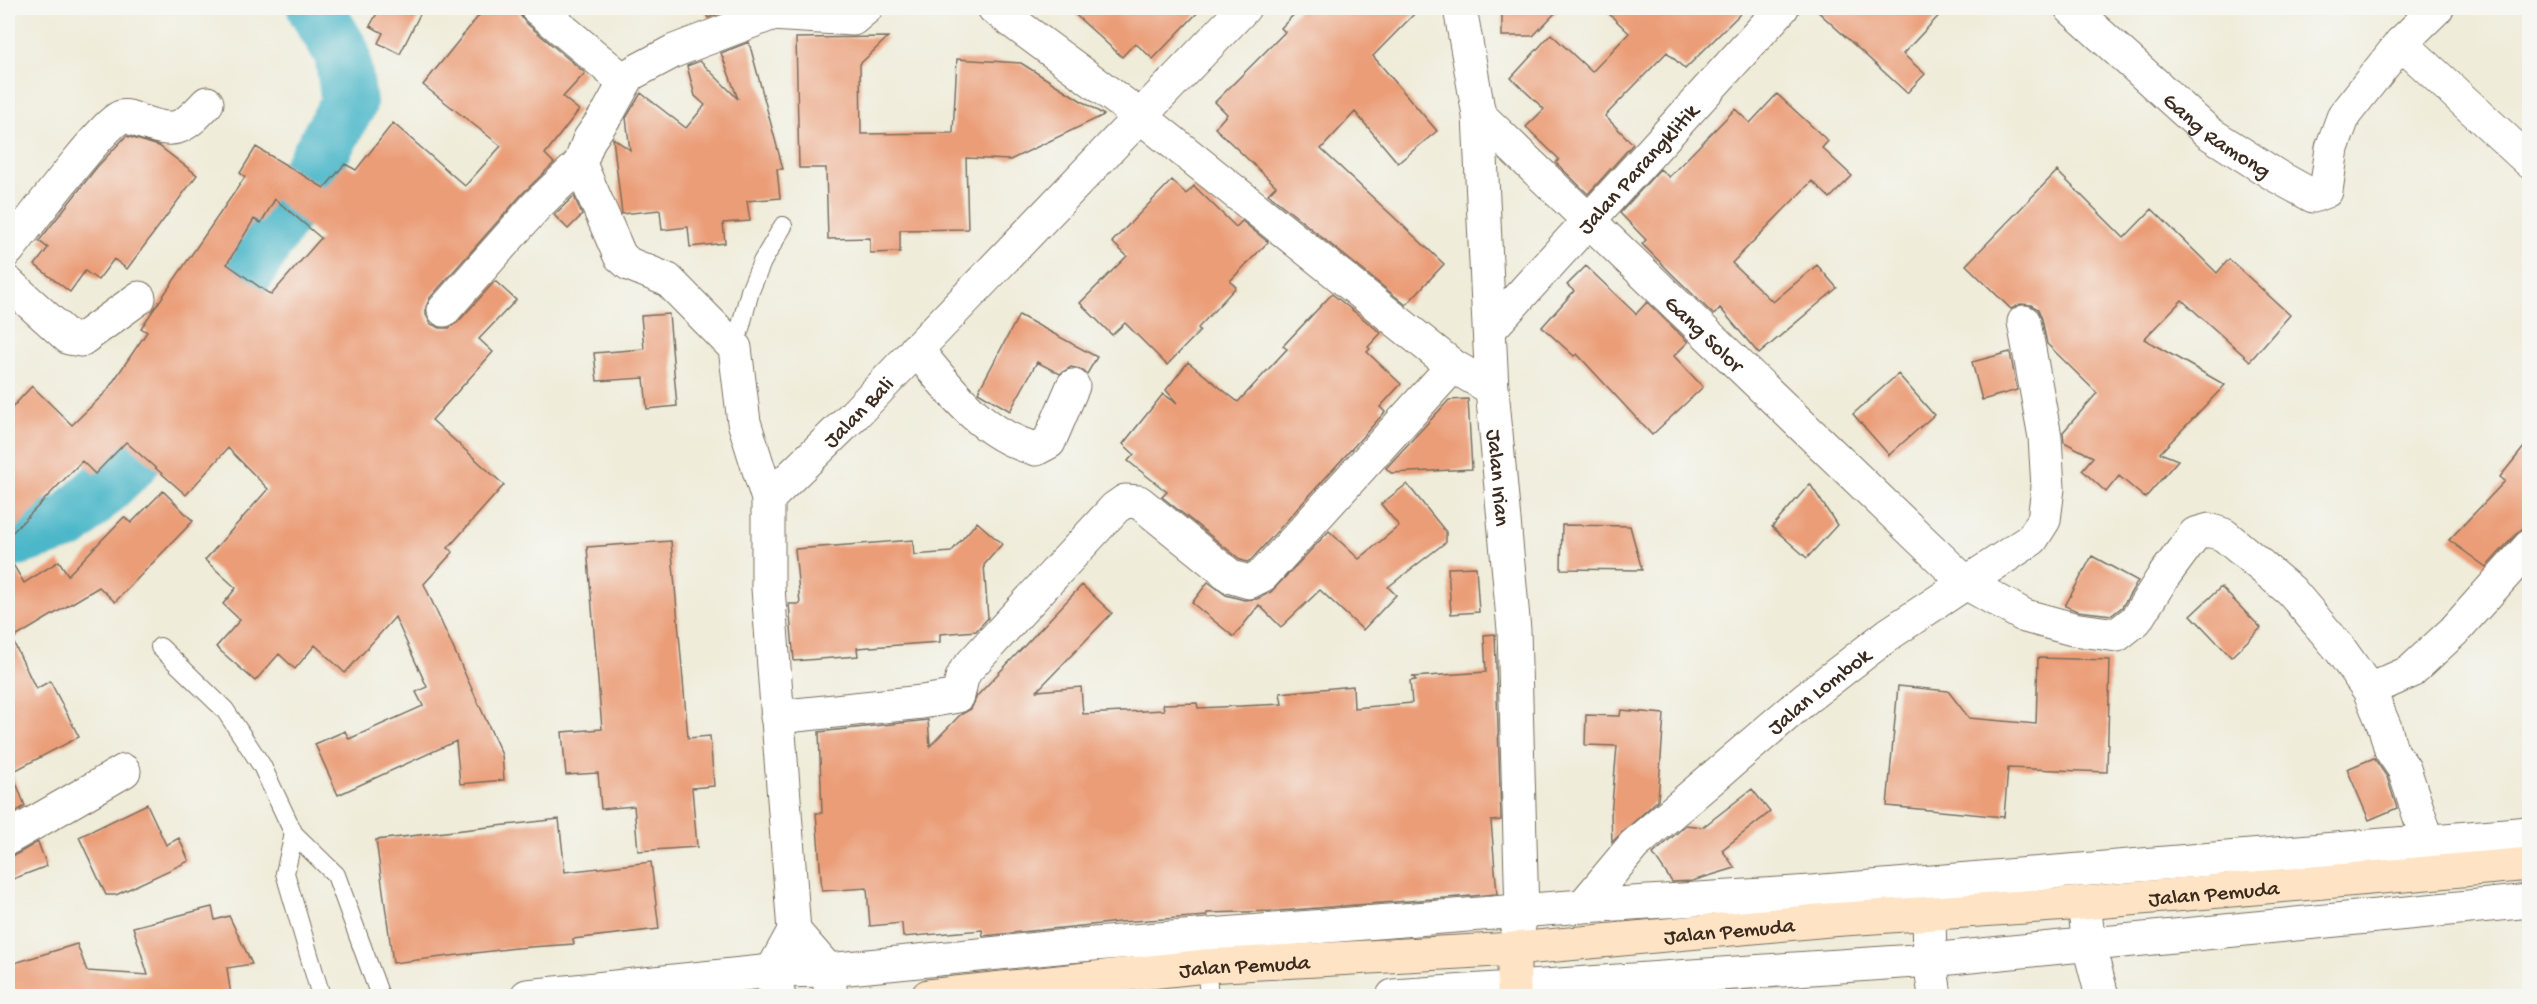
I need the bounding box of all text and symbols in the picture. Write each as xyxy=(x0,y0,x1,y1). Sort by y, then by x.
street label: Gang Ramong xyxy=(2156,89,2274,186)
street label: Jalan Parangklitik xyxy=(1574,98,1707,241)
street label: Gang Solor xyxy=(1658,291,1749,381)
street label: Jalan Bali xyxy=(819,373,901,455)
street label: Jalan Irian xyxy=(1479,428,1514,528)
street label: Jalan Lombok xyxy=(1764,643,1879,742)
street label: Jalan Pemuda xyxy=(2147,877,2281,914)
street label: Jalan Pemuda xyxy=(1663,914,1797,952)
street label: Jalan Pemuda xyxy=(1178,951,1312,986)

